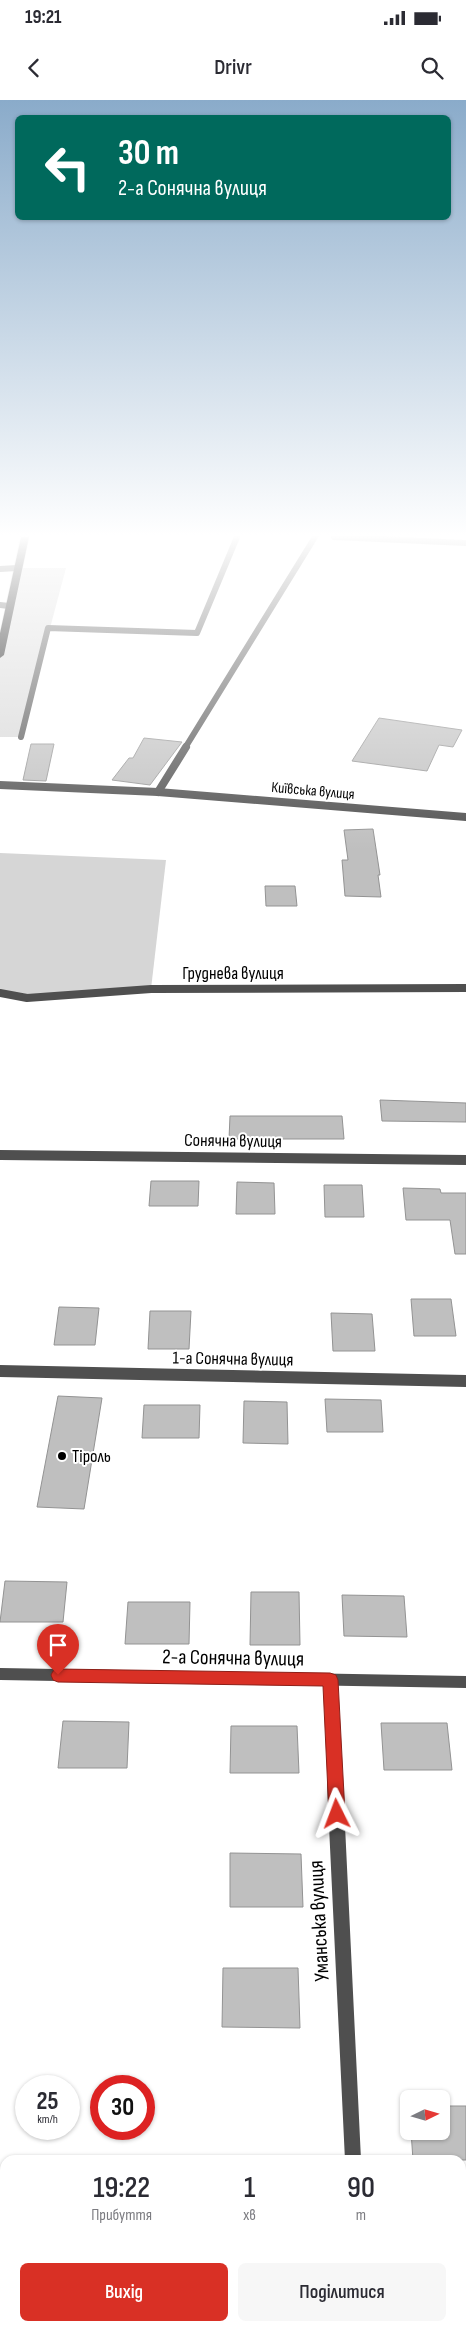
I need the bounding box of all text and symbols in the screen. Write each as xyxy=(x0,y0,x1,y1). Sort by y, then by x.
text: 19:21 xyxy=(25,6,62,29)
icon: back xyxy=(20,54,48,82)
text: Drivr xyxy=(214,54,252,81)
icon: search xyxy=(418,54,446,82)
text: 30 m xyxy=(118,132,179,175)
icon: left xyxy=(35,135,100,200)
text: 2-а Сонячна вулиця xyxy=(118,175,267,202)
street label: Київська вулиця xyxy=(271,778,355,804)
street label: Груднева вулиця xyxy=(182,963,284,984)
street label: Сонячна вулиця xyxy=(184,1130,282,1152)
street label: 1-а Сонячна вулиця xyxy=(173,1347,293,1371)
place label: Тіроль xyxy=(72,1446,111,1467)
marker: Тіроль xyxy=(56,1450,68,1462)
pin xyxy=(37,1624,79,1675)
icon: arrive xyxy=(44,1631,72,1659)
street label: 2-а Сонячна вулиця xyxy=(162,1644,304,1672)
position arrow xyxy=(310,1787,362,1839)
street label: Уманська вулиця xyxy=(303,1860,335,1982)
speed limit sign: 30 xyxy=(90,2075,155,2140)
text: 25 xyxy=(37,2086,58,2117)
north arrow xyxy=(400,2090,450,2140)
map controls xyxy=(400,2090,450,2140)
text: km/h xyxy=(37,2112,58,2127)
text: 19:22 xyxy=(93,2170,150,2206)
text: 1 xyxy=(244,2170,255,2206)
text: 90 xyxy=(347,2170,375,2206)
text: Прибуття xyxy=(91,2206,152,2225)
text: хв xyxy=(243,2206,256,2225)
text: m xyxy=(356,2206,366,2225)
button: Вихід xyxy=(20,2263,228,2321)
button: Поділитися xyxy=(238,2263,446,2321)

